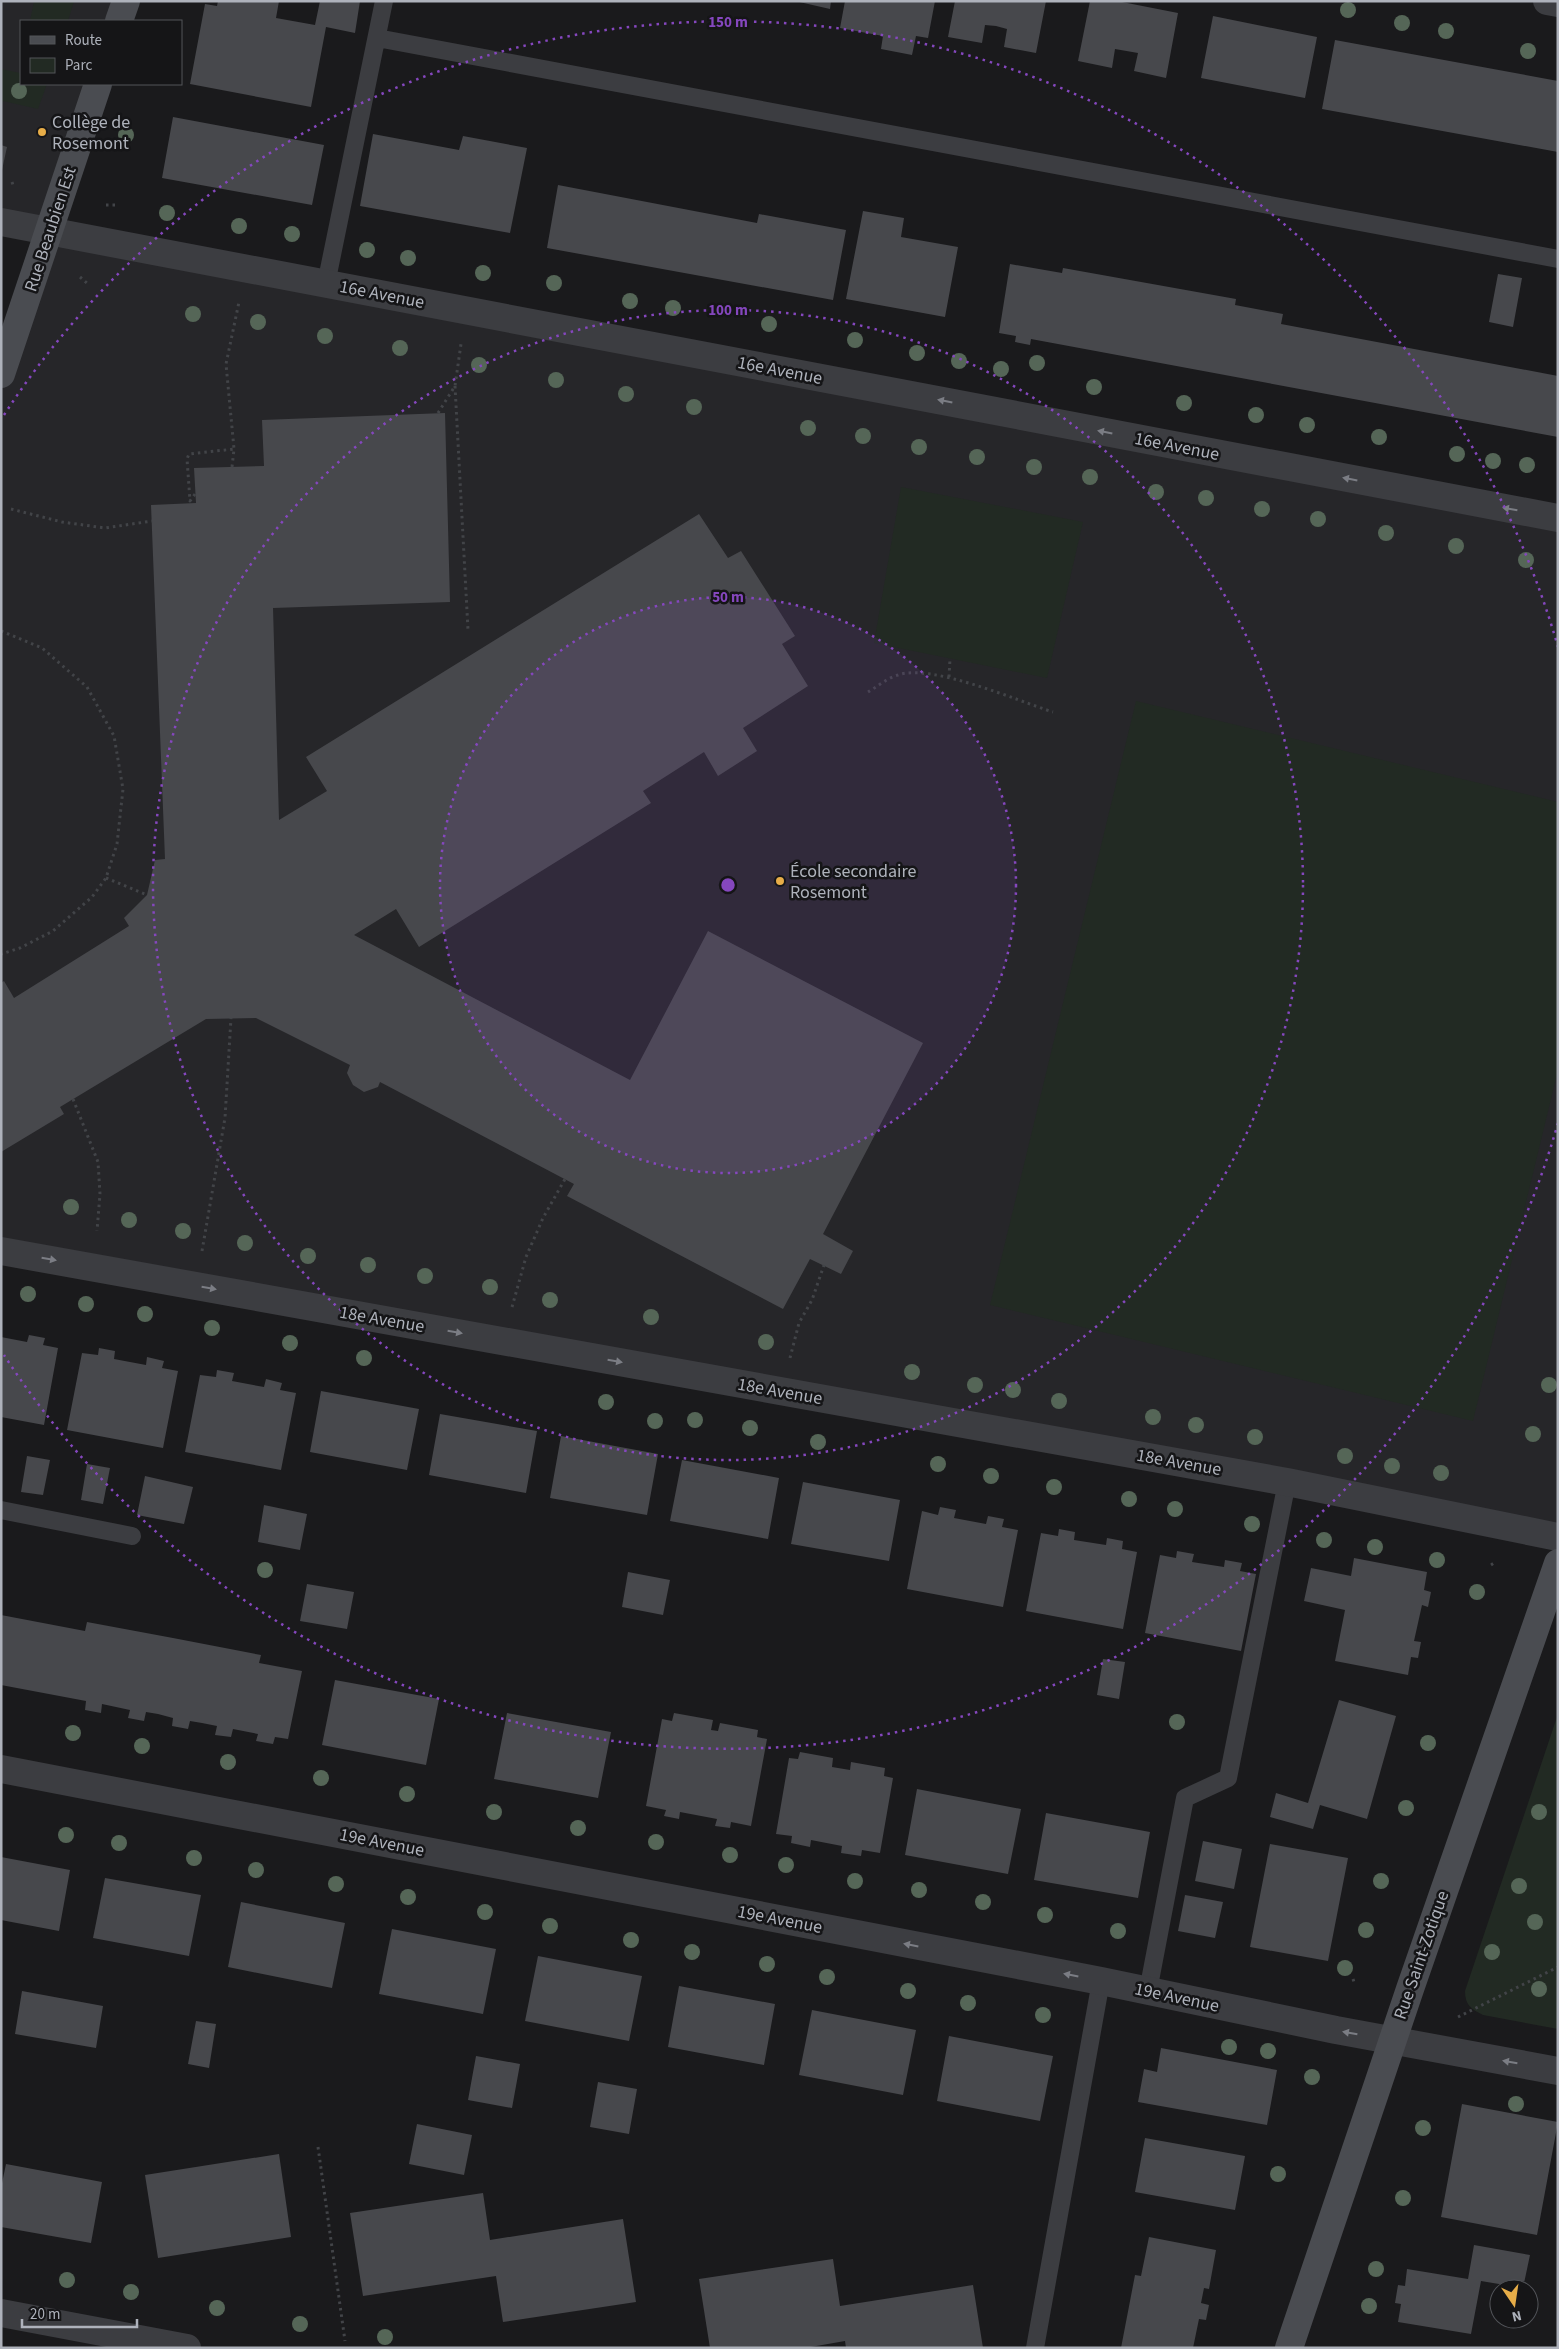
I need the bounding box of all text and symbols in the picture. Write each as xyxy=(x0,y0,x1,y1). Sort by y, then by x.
text: 150 m xyxy=(708,12,748,33)
legend xyxy=(20,20,182,85)
text: Route xyxy=(65,30,102,51)
text: Parc xyxy=(65,55,92,76)
place label: Collège de Rosemont xyxy=(52,110,130,156)
marker: Collège de Rosemont xyxy=(36,126,48,138)
street label: Rue Beaubien Est xyxy=(18,163,82,295)
street label: 16e Avenue xyxy=(337,274,427,315)
text: 100 m xyxy=(708,300,748,321)
street label: 16e Avenue xyxy=(735,350,825,391)
one-way arrow xyxy=(937,397,953,405)
street label: 16e Avenue xyxy=(1132,426,1222,467)
one-way arrow xyxy=(1097,428,1112,436)
one-way arrow xyxy=(1342,474,1358,482)
one-way arrow xyxy=(1502,505,1517,513)
text: 50 m xyxy=(712,587,744,608)
place label: École secondaire Rosemont xyxy=(790,859,916,905)
marker: École secondaire Rosemont xyxy=(774,875,786,887)
centre of rings xyxy=(719,876,737,894)
one-way arrow xyxy=(42,1256,58,1264)
one-way arrow xyxy=(202,1284,217,1292)
street label: 18e Avenue xyxy=(337,1300,426,1339)
one-way arrow xyxy=(448,1329,464,1337)
one-way arrow xyxy=(608,1358,624,1366)
street label: 18e Avenue xyxy=(735,1372,824,1411)
street label: 18e Avenue xyxy=(1134,1443,1223,1482)
street label: 19e Avenue xyxy=(337,1822,427,1863)
street label: Rue Saint-Zotique xyxy=(1388,1888,1455,2023)
street label: 19e Avenue xyxy=(735,1899,825,1940)
one-way arrow xyxy=(903,1940,919,1948)
one-way arrow xyxy=(1062,1971,1078,1979)
street label: 19e Avenue xyxy=(1132,1976,1222,2019)
one-way arrow xyxy=(1342,2028,1358,2036)
one-way arrow xyxy=(1501,2058,1517,2066)
north arrow xyxy=(1489,2279,1539,2329)
scale bar xyxy=(22,2296,138,2328)
text: 20 m xyxy=(30,2304,60,2325)
text: N xyxy=(1510,2305,1523,2326)

